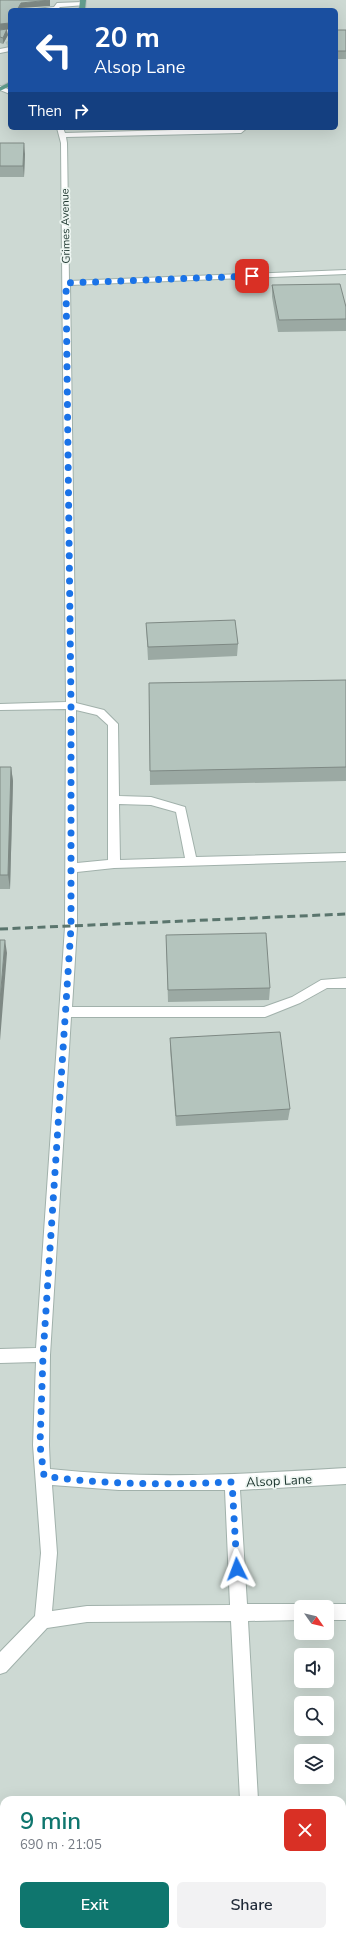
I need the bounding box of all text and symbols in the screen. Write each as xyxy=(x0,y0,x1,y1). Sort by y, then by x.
text: 20 m xyxy=(94,19,160,57)
icon: left xyxy=(28,24,80,76)
text: Alsop Lane xyxy=(94,55,185,79)
icon: right xyxy=(70,100,92,122)
text: Then xyxy=(28,101,62,121)
street label: Grimes Avenue xyxy=(57,188,74,264)
pin xyxy=(235,259,269,293)
icon: arrive xyxy=(241,265,263,287)
street label: Alsop Lane xyxy=(246,1470,313,1492)
position arrow xyxy=(216,1548,258,1590)
north arrow xyxy=(294,1600,334,1640)
map controls xyxy=(294,1600,334,1784)
button: sound xyxy=(294,1648,334,1688)
button: search xyxy=(294,1696,334,1736)
button: layers xyxy=(294,1744,334,1784)
text: 9 min xyxy=(20,1805,81,1837)
button: close xyxy=(284,1809,326,1851)
text: 690 m · 21:05 xyxy=(20,1836,102,1854)
button: Exit xyxy=(20,1882,169,1928)
button: Share xyxy=(177,1882,326,1928)

